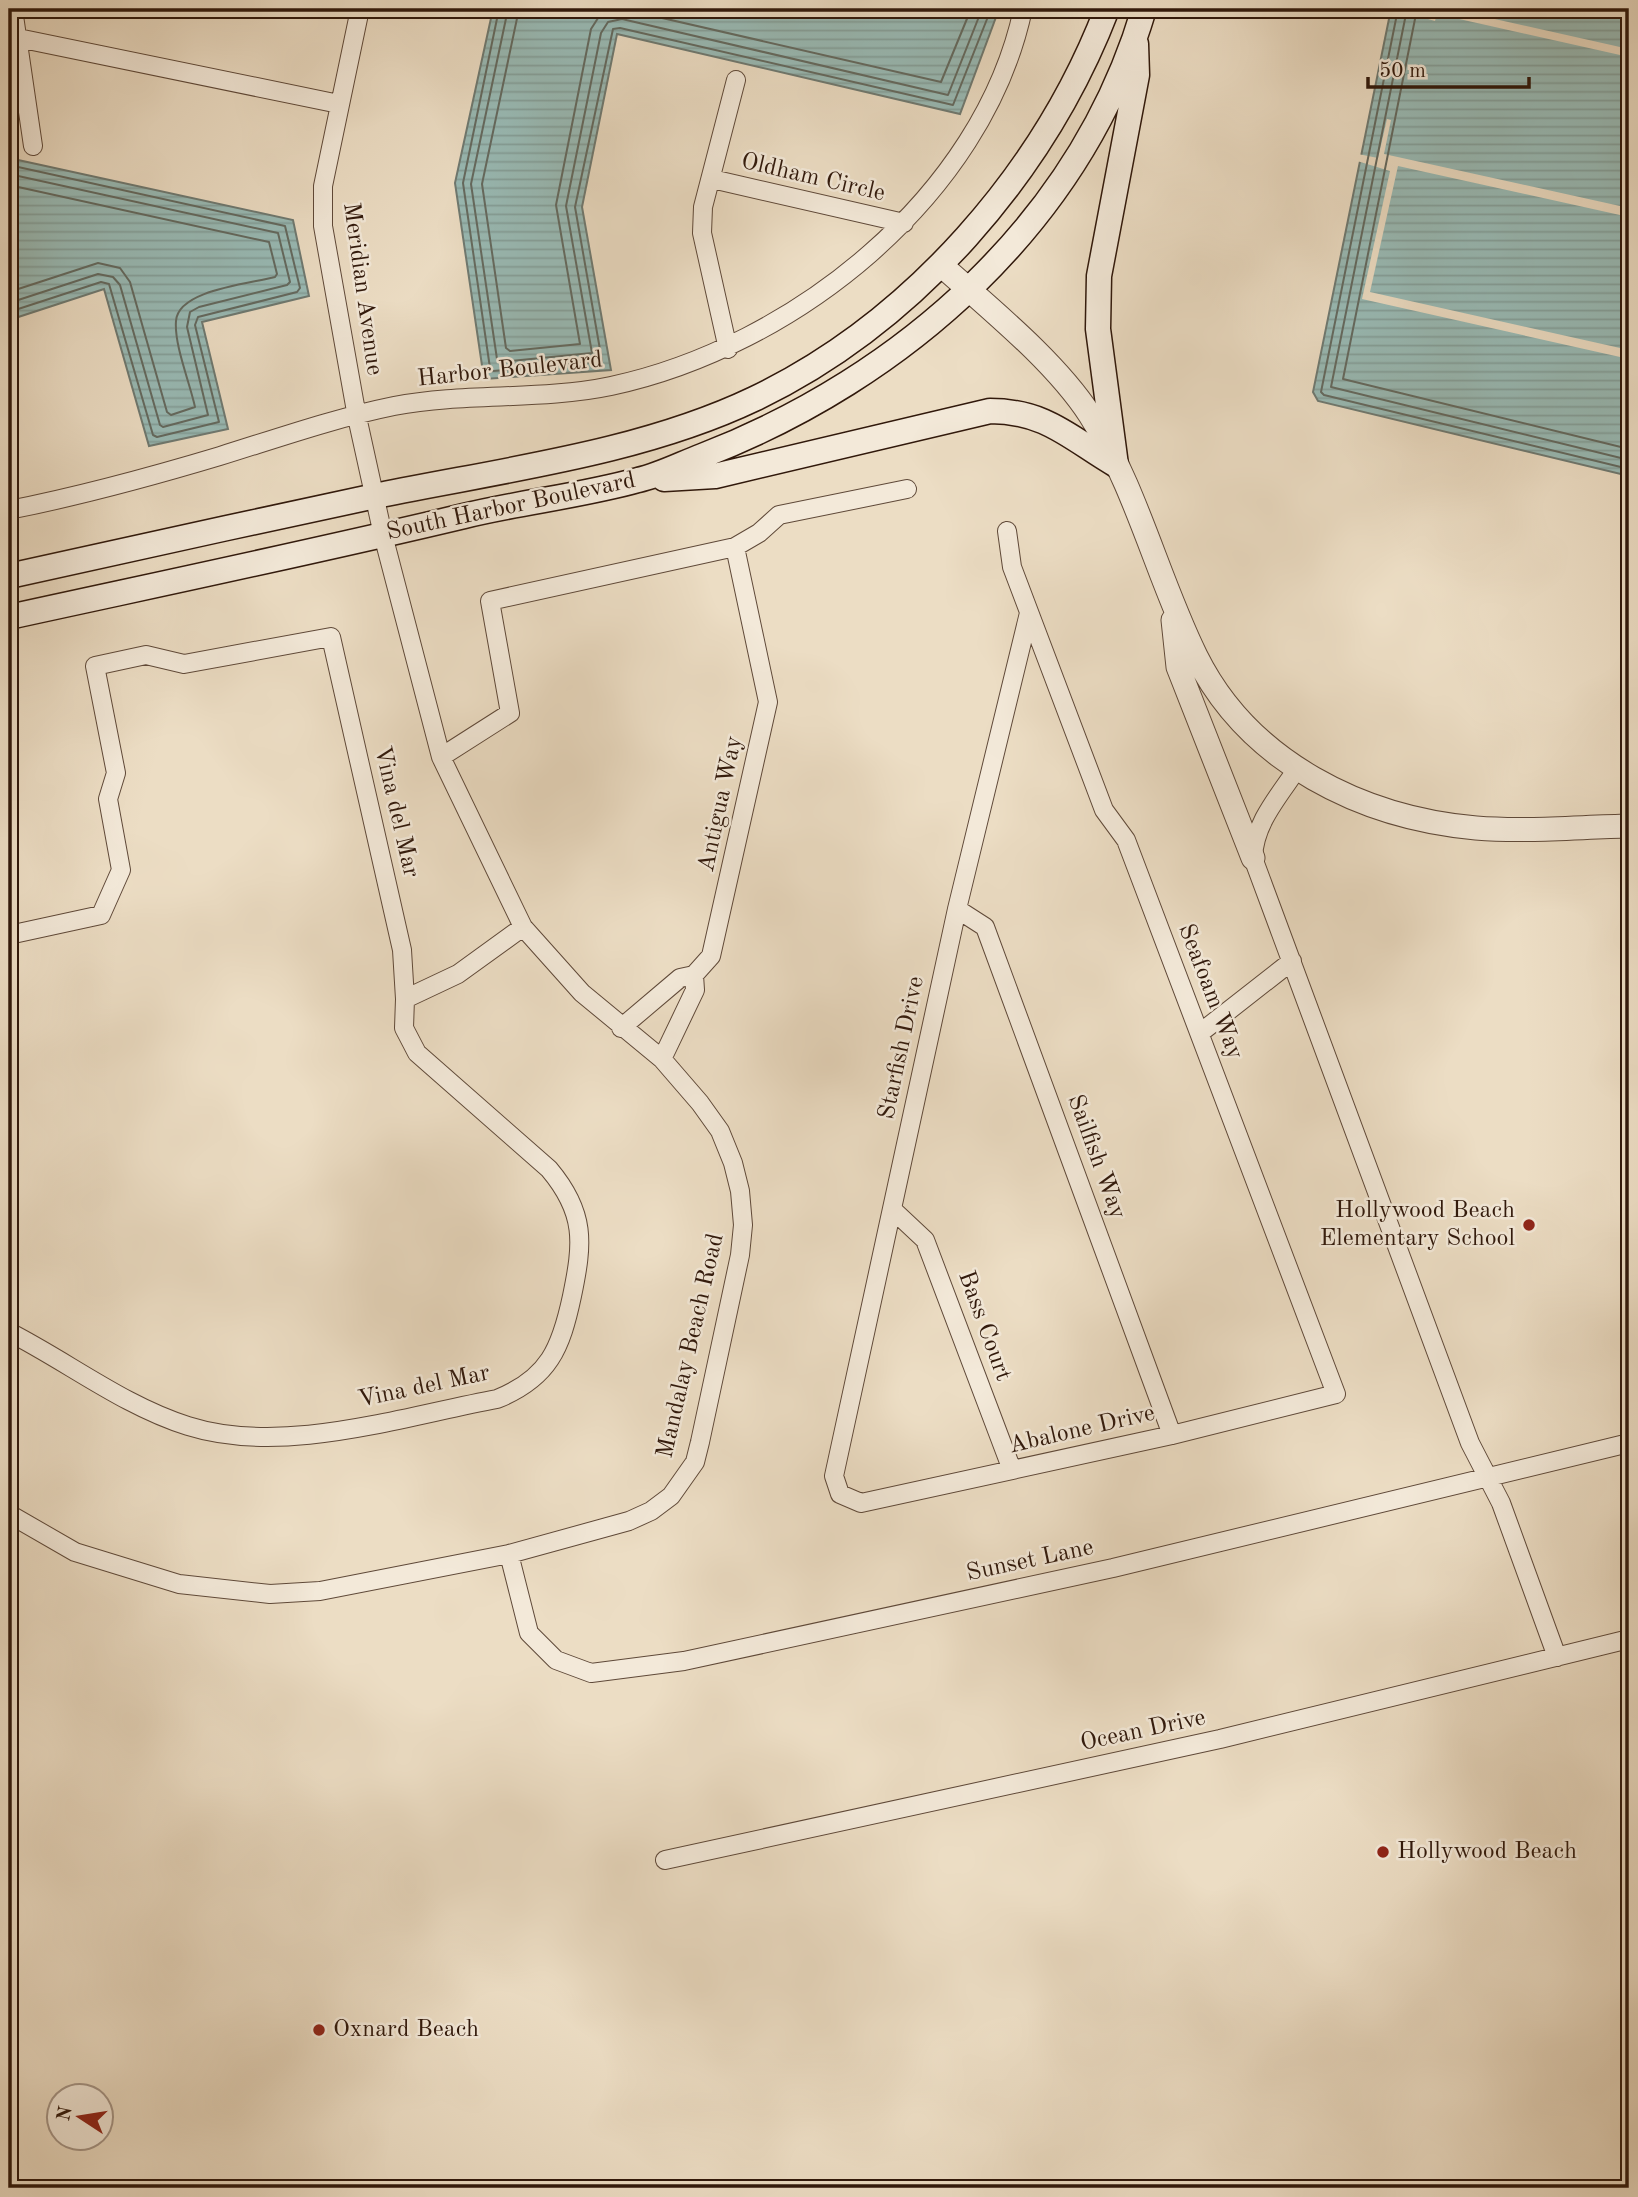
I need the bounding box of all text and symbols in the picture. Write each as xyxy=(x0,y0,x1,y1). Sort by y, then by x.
scale bar xyxy=(1368,46,1530,90)
text: 50 m xyxy=(1379,61,1426,82)
street label: Oldham Circle xyxy=(739,150,887,206)
street label: Meridian Avenue xyxy=(338,201,386,377)
street label: Harbor Boulevard xyxy=(416,348,604,392)
street label: South Harbor Boulevard xyxy=(384,469,638,545)
street label: Antigua Way xyxy=(695,734,747,874)
street label: Vina del Mar xyxy=(369,744,423,880)
street label: Seafoam Way xyxy=(1173,921,1247,1063)
street label: Starfish Drive xyxy=(875,974,929,1122)
street label: Sailfish Way xyxy=(1062,1092,1130,1223)
place label: Hollywood Beach Elementary School xyxy=(1320,1199,1515,1251)
marker: Hollywood Beach Elementary School xyxy=(1521,1217,1537,1233)
street label: Mandalay Beach Road xyxy=(653,1231,729,1461)
street label: Bass Court xyxy=(953,1268,1015,1384)
street label: Vina del Mar xyxy=(356,1361,492,1413)
street label: Abalone Drive xyxy=(1007,1402,1157,1458)
street label: Sunset Lane xyxy=(964,1536,1096,1586)
street label: Ocean Drive xyxy=(1078,1706,1208,1756)
place label: Hollywood Beach xyxy=(1397,1840,1577,1864)
marker: Hollywood Beach xyxy=(1375,1844,1391,1860)
place label: Oxnard Beach xyxy=(333,2018,479,2042)
marker: Oxnard Beach xyxy=(311,2022,327,2038)
north arrow xyxy=(46,2082,116,2152)
text: N xyxy=(55,2104,77,2123)

